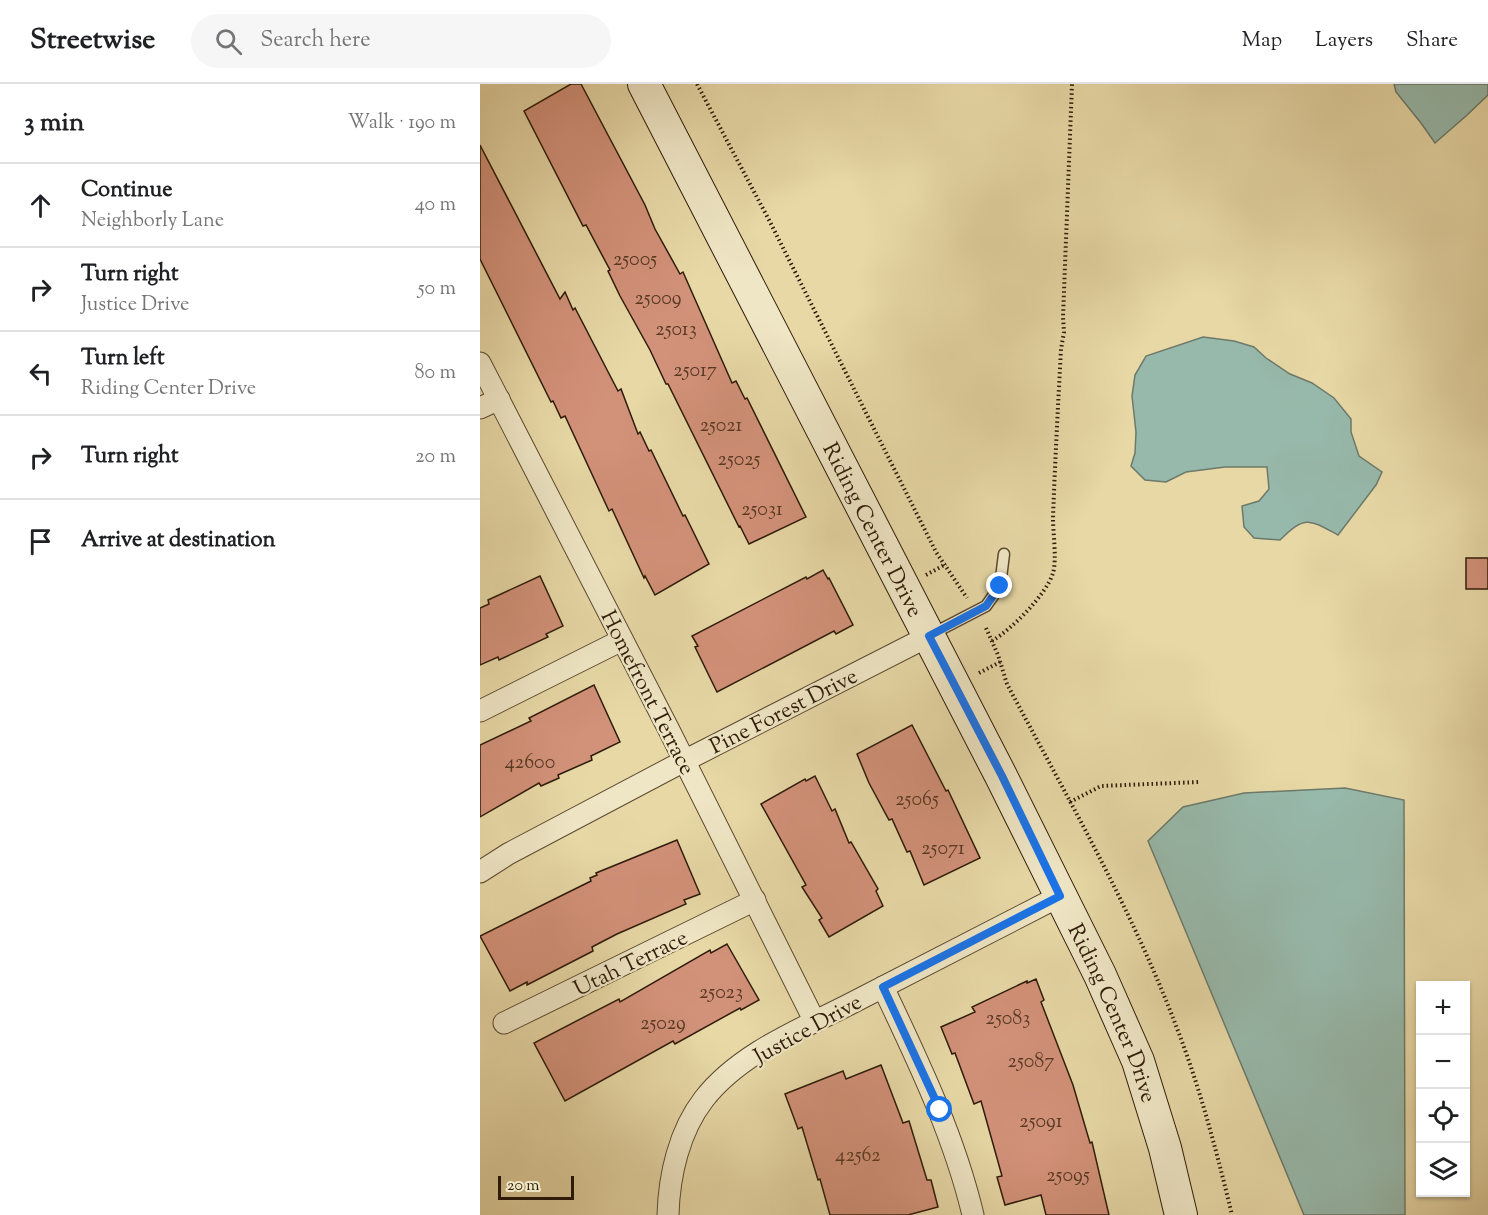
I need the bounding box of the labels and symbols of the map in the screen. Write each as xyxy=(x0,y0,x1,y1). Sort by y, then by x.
house number: 25005 xyxy=(613,246,657,275)
house number: 25009 xyxy=(634,285,682,314)
house number: 25013 xyxy=(655,316,697,345)
house number: 25017 xyxy=(673,357,717,386)
house number: 25021 xyxy=(700,412,743,441)
street label: Riding Center Drive xyxy=(813,438,929,624)
house number: 25025 xyxy=(718,446,761,475)
house number: 25031 xyxy=(741,496,783,525)
route end xyxy=(986,572,1012,598)
street label: Homefront Terrace xyxy=(591,606,702,781)
street label: Pine Forest Drive xyxy=(705,662,864,764)
house number: 42600 xyxy=(505,749,555,778)
house number: 25065 xyxy=(895,786,939,815)
house number: 25071 xyxy=(921,835,965,864)
street label: Riding Center Drive xyxy=(1058,919,1163,1107)
street label: Utah Terrace xyxy=(569,923,694,1006)
house number: 25023 xyxy=(699,979,743,1008)
street label: Justice Drive xyxy=(748,988,868,1074)
house number: 25083 xyxy=(986,1005,1030,1034)
house number: 25029 xyxy=(640,1010,686,1039)
house number: 25087 xyxy=(1008,1048,1054,1077)
route start xyxy=(926,1096,952,1122)
house number: 25091 xyxy=(1019,1108,1063,1137)
house number: 42562 xyxy=(835,1142,881,1171)
house number: 25095 xyxy=(1046,1162,1090,1191)
scale bar xyxy=(498,1173,574,1200)

